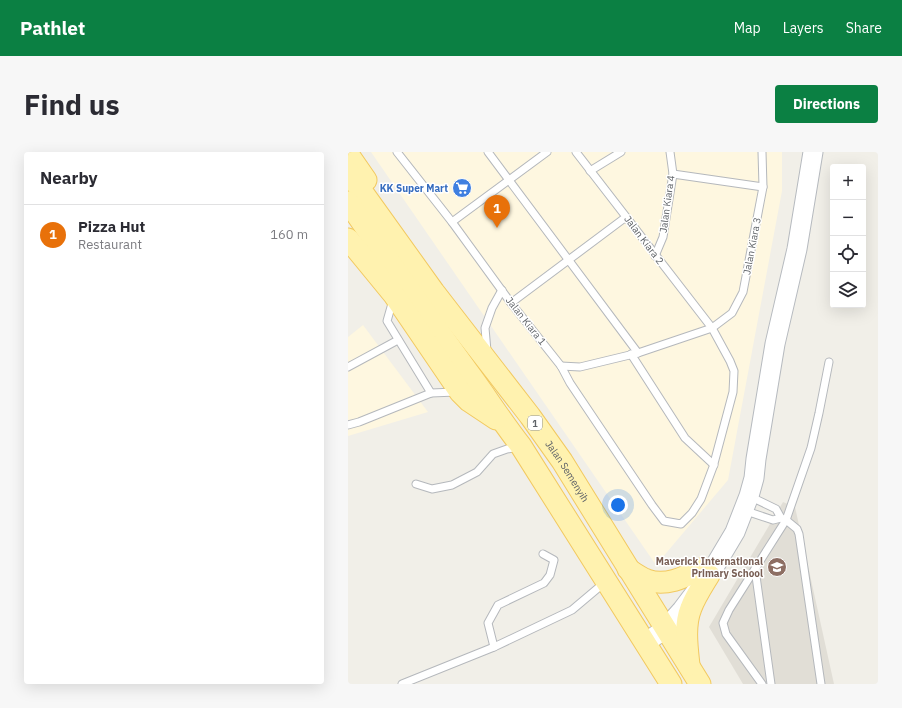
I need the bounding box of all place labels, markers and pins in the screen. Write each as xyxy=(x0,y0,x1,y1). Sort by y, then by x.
supermarket icon: KK Super Mart xyxy=(451,177,473,199)
place label: KK Super Mart xyxy=(380,182,448,195)
pin: 1 xyxy=(484,195,510,228)
place label: Maverick International Primary School xyxy=(656,555,763,580)
school or university icon: Maverick International Primary School xyxy=(766,556,788,578)

